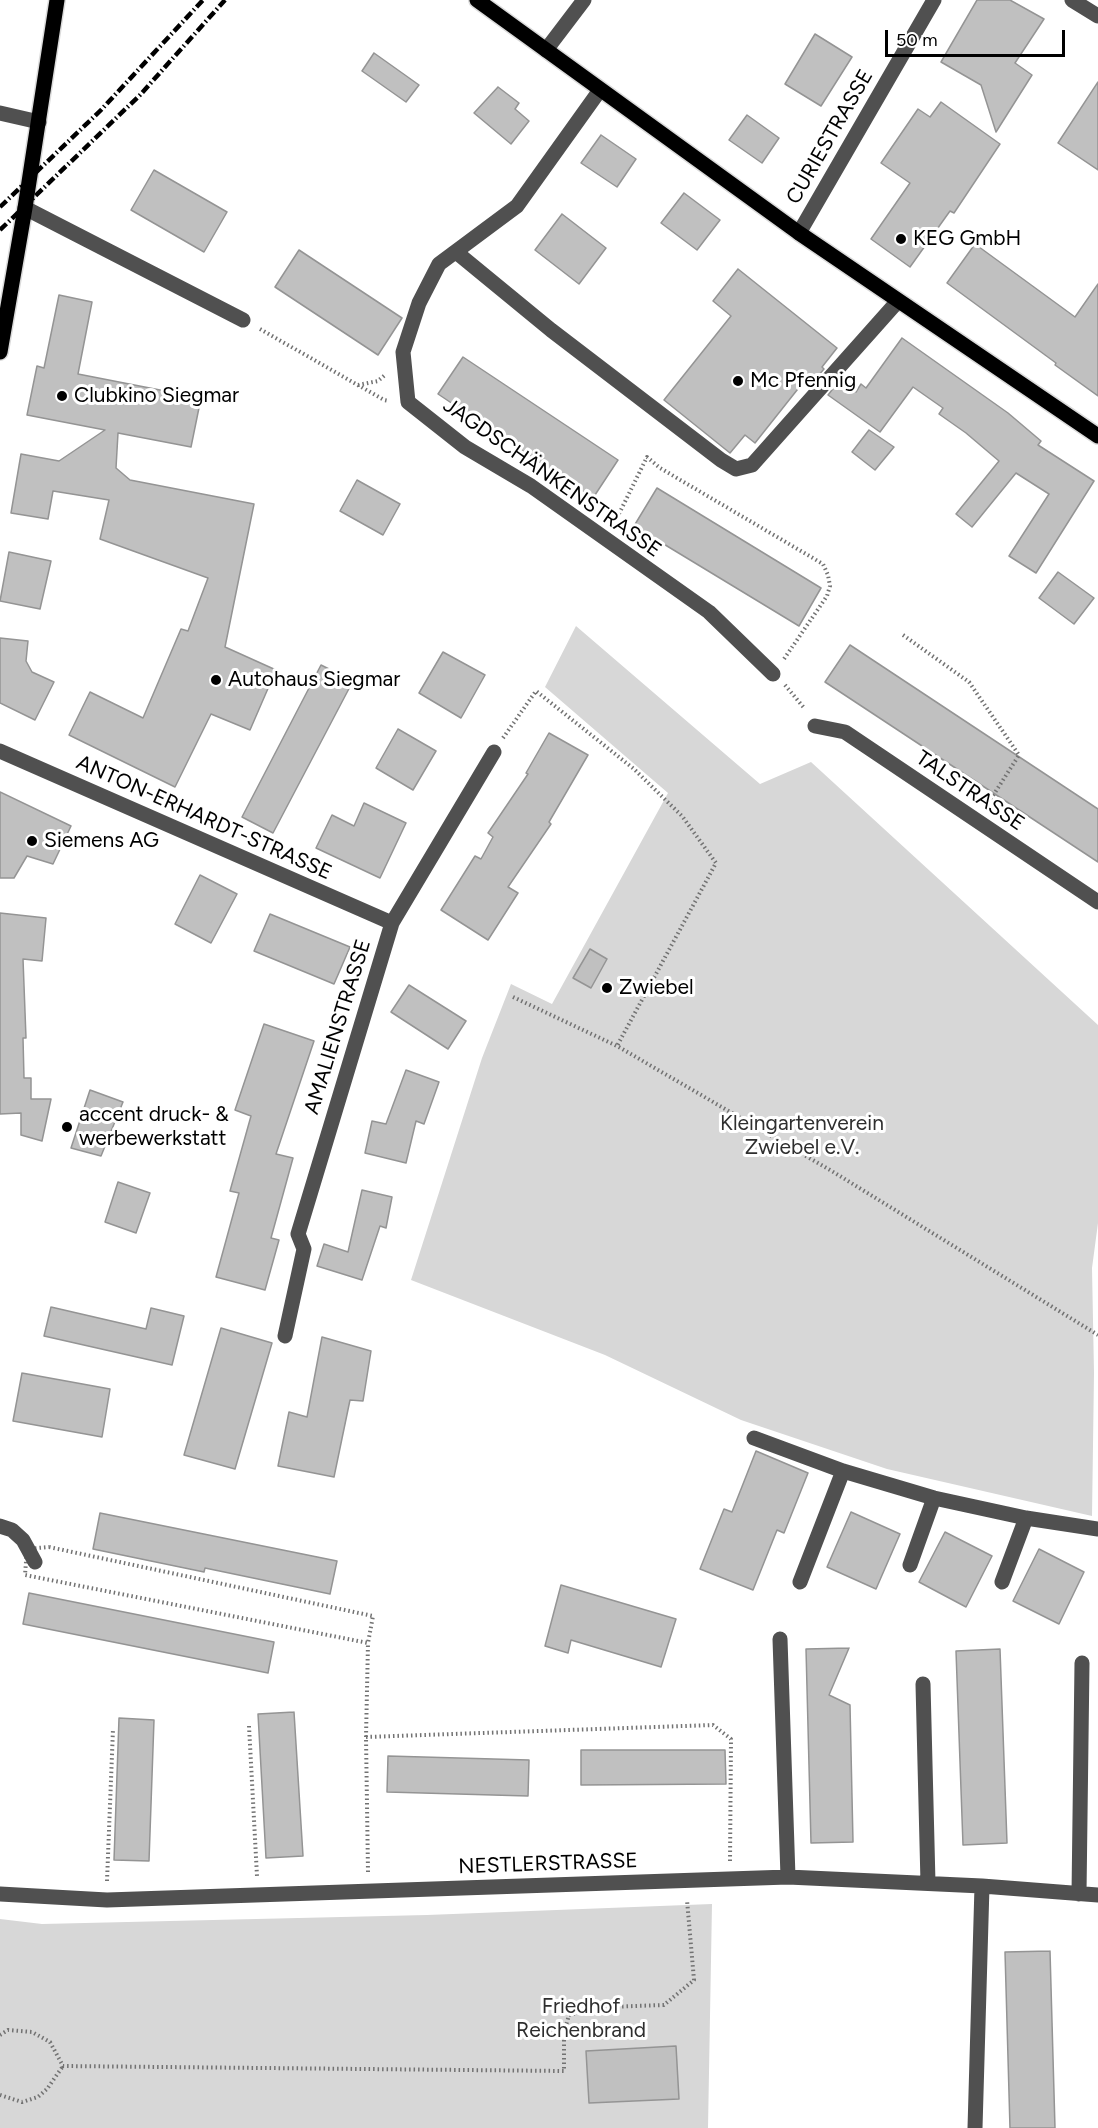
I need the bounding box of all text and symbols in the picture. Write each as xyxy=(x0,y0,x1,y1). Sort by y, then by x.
scale bar xyxy=(888,18,1068,56)
text: 50 m xyxy=(896,29,938,51)
street label: CURIESTRASSE xyxy=(781,65,879,209)
place label: KEG GmbH xyxy=(913,226,1021,252)
marker: KEG GmbH xyxy=(894,232,908,246)
place label: Mc Pfennig xyxy=(750,368,856,394)
marker: Mc Pfennig xyxy=(731,374,745,388)
place label: Clubkino Siegmar xyxy=(74,383,239,409)
marker: Clubkino Siegmar xyxy=(55,389,69,403)
street label: JAGDSCHÄNKENSTRASSE xyxy=(438,393,666,563)
place label: Autohaus Siegmar xyxy=(228,667,400,693)
marker: Autohaus Siegmar xyxy=(209,673,223,687)
street label: TALSTRASSE xyxy=(911,745,1029,837)
street label: ANTON-ERHARDT-STRASSE xyxy=(72,750,336,886)
place label: Siemens AG xyxy=(44,828,159,854)
marker: Siemens AG xyxy=(25,834,39,848)
street label: AMALIENSTRASSE xyxy=(299,936,377,1118)
place label: Zwiebel xyxy=(619,975,694,1001)
marker: Zwiebel xyxy=(600,981,614,995)
place label: accent druck- & werbewerkstatt xyxy=(79,1102,229,1152)
park label: Kleingartenverein Zwiebel e.V. xyxy=(720,1111,884,1161)
marker: accent druck- & werbewerkstatt xyxy=(60,1120,74,1134)
street label: NESTLERSTRASSE xyxy=(458,1848,638,1880)
park label: Friedhof Reichenbrand xyxy=(516,1994,646,2044)

